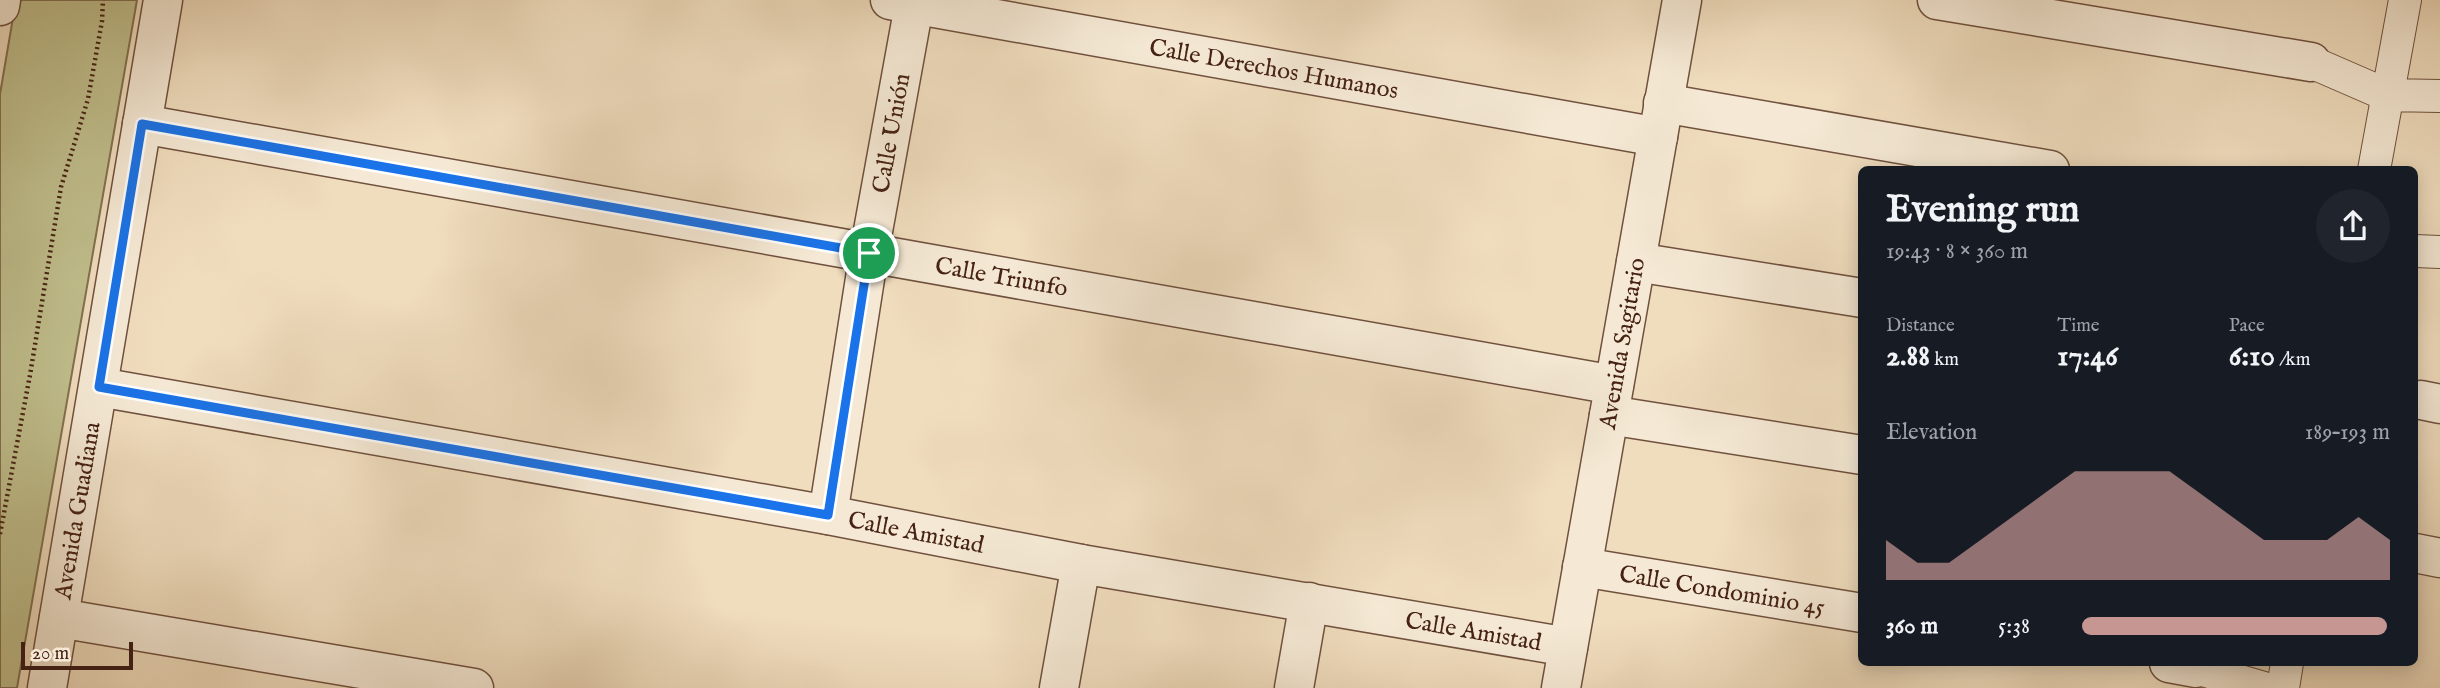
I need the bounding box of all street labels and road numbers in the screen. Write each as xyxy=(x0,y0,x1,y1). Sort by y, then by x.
street label: Calle Derechos Humanos xyxy=(1147,33,1401,107)
street label: Calle Unión xyxy=(866,71,918,196)
street label: Calle Triunfo xyxy=(932,251,1070,305)
street label: Avenida Sagitario xyxy=(1593,255,1653,433)
street label: Avenida Guadiana xyxy=(48,419,109,603)
street label: Calle Amistad xyxy=(845,505,987,562)
street label: Calle Condominio 45 xyxy=(1617,559,1827,624)
street label: Calle Amistad xyxy=(1403,606,1544,659)

